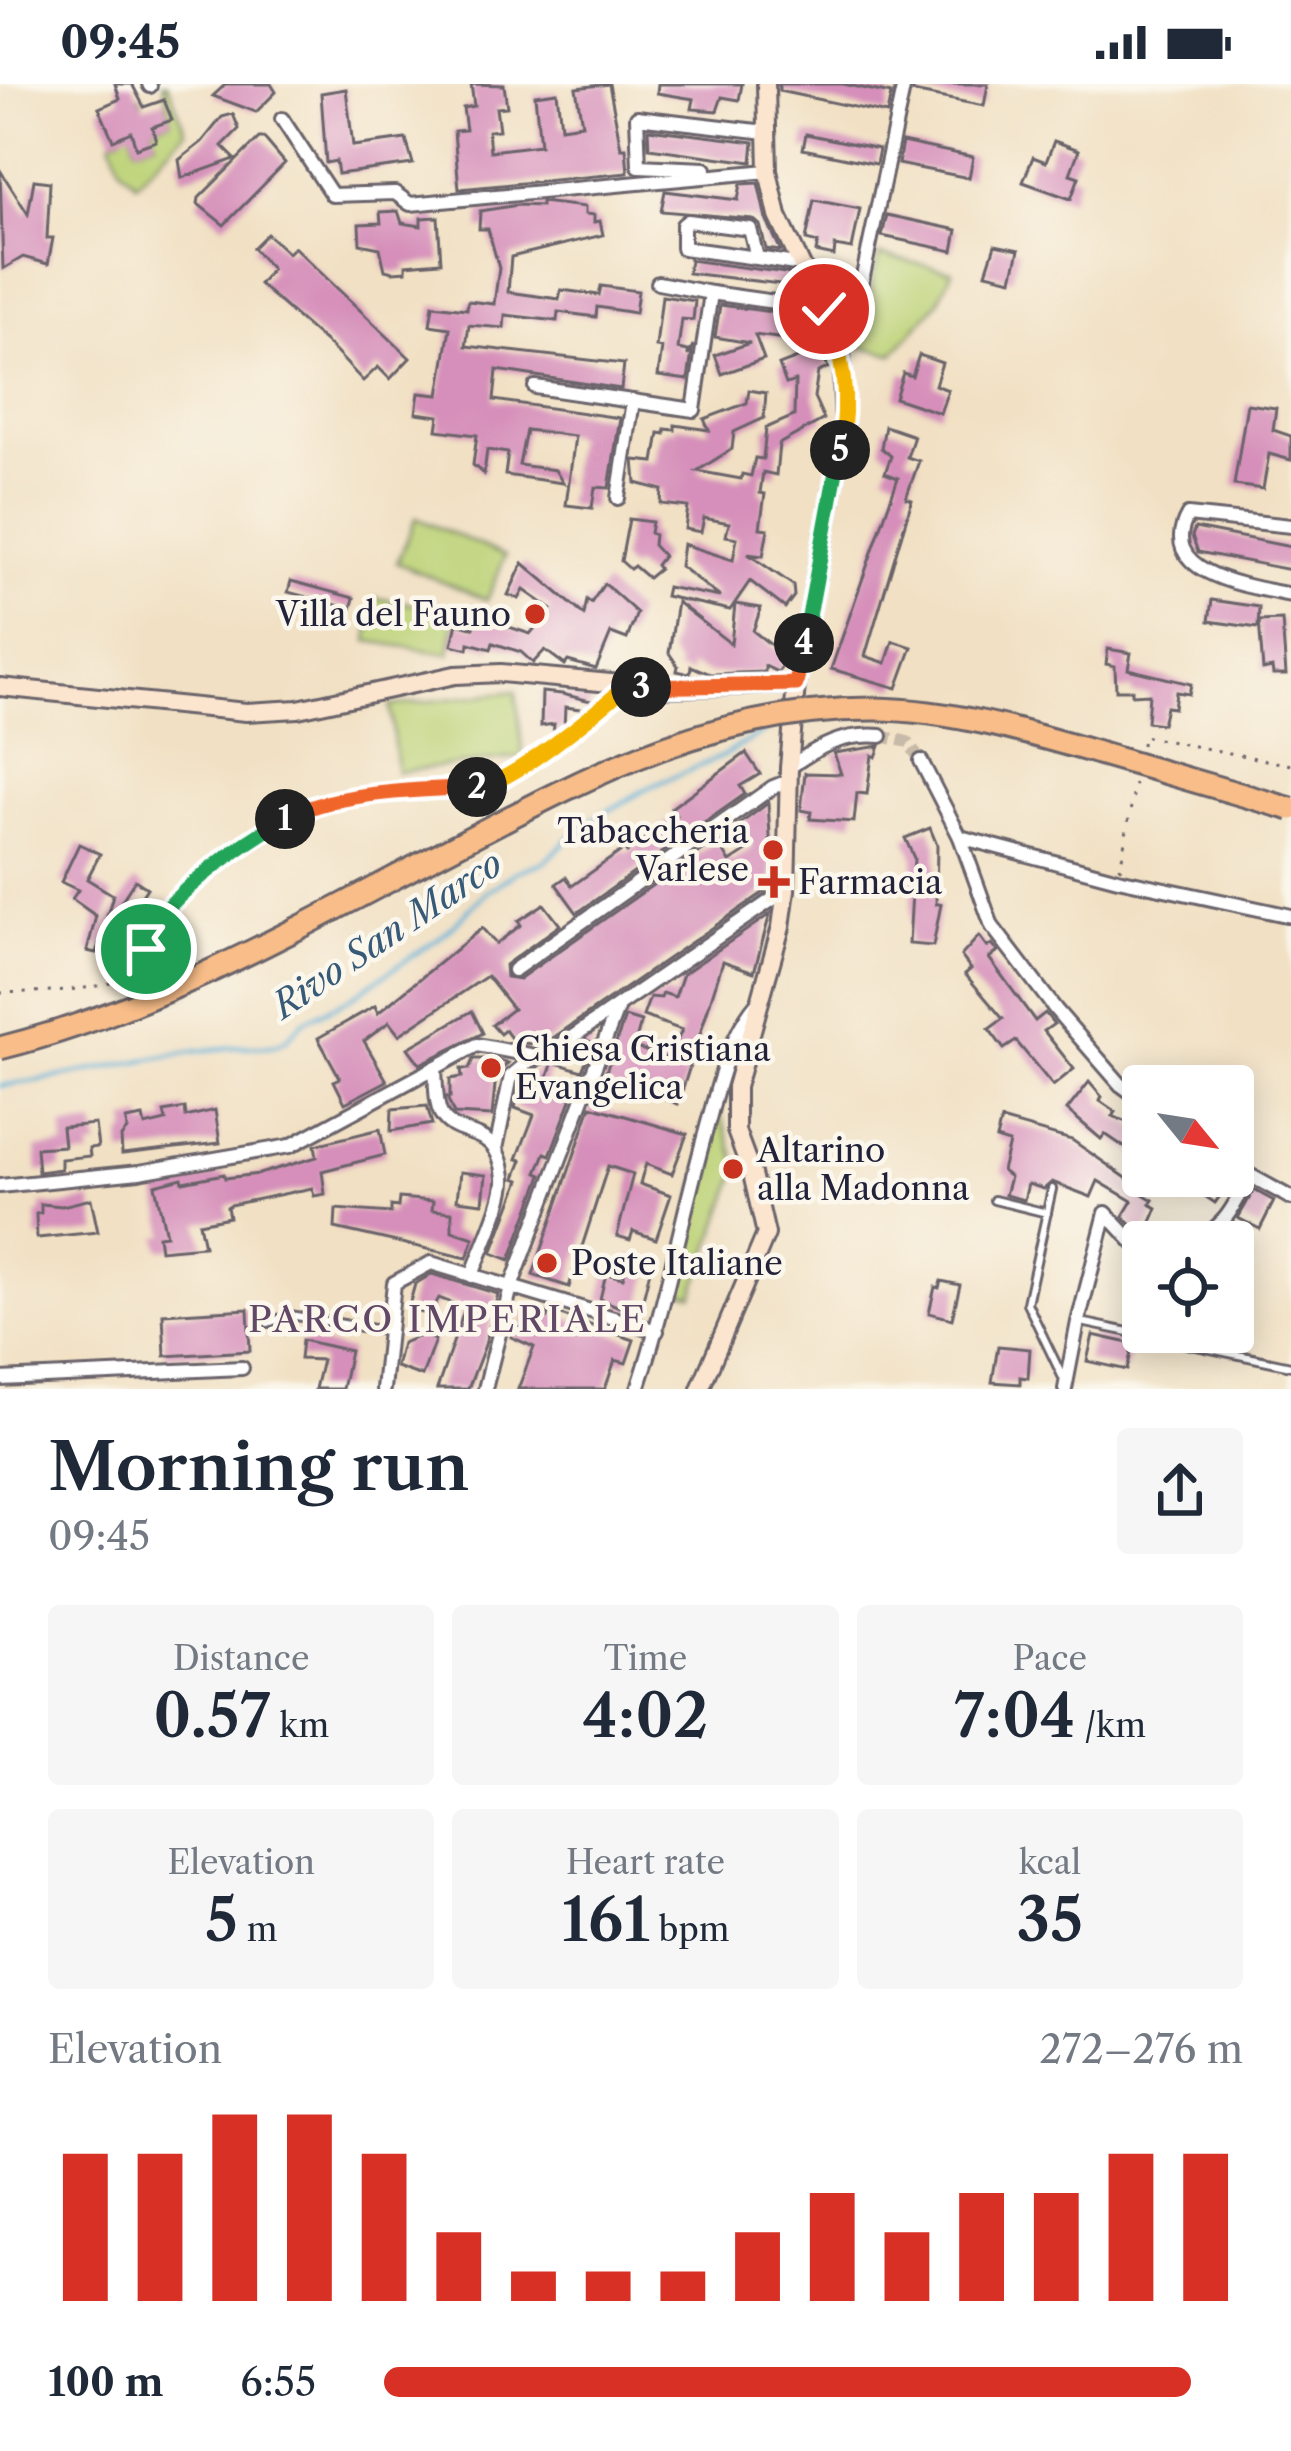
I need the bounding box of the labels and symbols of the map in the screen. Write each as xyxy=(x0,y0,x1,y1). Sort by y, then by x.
pin xyxy=(773,258,875,360)
pin: 5 xyxy=(810,420,870,480)
place label: Villa del Fauno xyxy=(275,594,511,635)
marker: Villa del Fauno xyxy=(522,601,548,627)
pin: 4 xyxy=(774,613,834,673)
pin: 3 xyxy=(611,657,671,717)
pin: 2 xyxy=(447,757,507,817)
pin: 1 xyxy=(255,789,315,849)
place label: Tabaccheria Varlese xyxy=(558,811,750,890)
marker: Tabaccheria Varlese xyxy=(760,837,786,863)
water label: Rivo San Marco xyxy=(261,841,510,1029)
place label: Farmacia xyxy=(798,862,943,903)
marker: Farmacia xyxy=(761,869,787,895)
pin xyxy=(95,898,197,1000)
place label: Chiesa Cristiana Evangelica xyxy=(515,1029,771,1108)
marker: Chiesa Cristiana Evangelica xyxy=(478,1055,504,1081)
north arrow xyxy=(1122,1065,1254,1197)
place label: Altarino alla Madonna xyxy=(756,1130,970,1209)
marker: Altarino alla Madonna xyxy=(720,1156,746,1182)
place label: Poste Italiane xyxy=(571,1243,783,1284)
marker: Poste Italiane xyxy=(534,1250,560,1276)
district label: PARCO IMPERIALE xyxy=(248,1297,648,1341)

